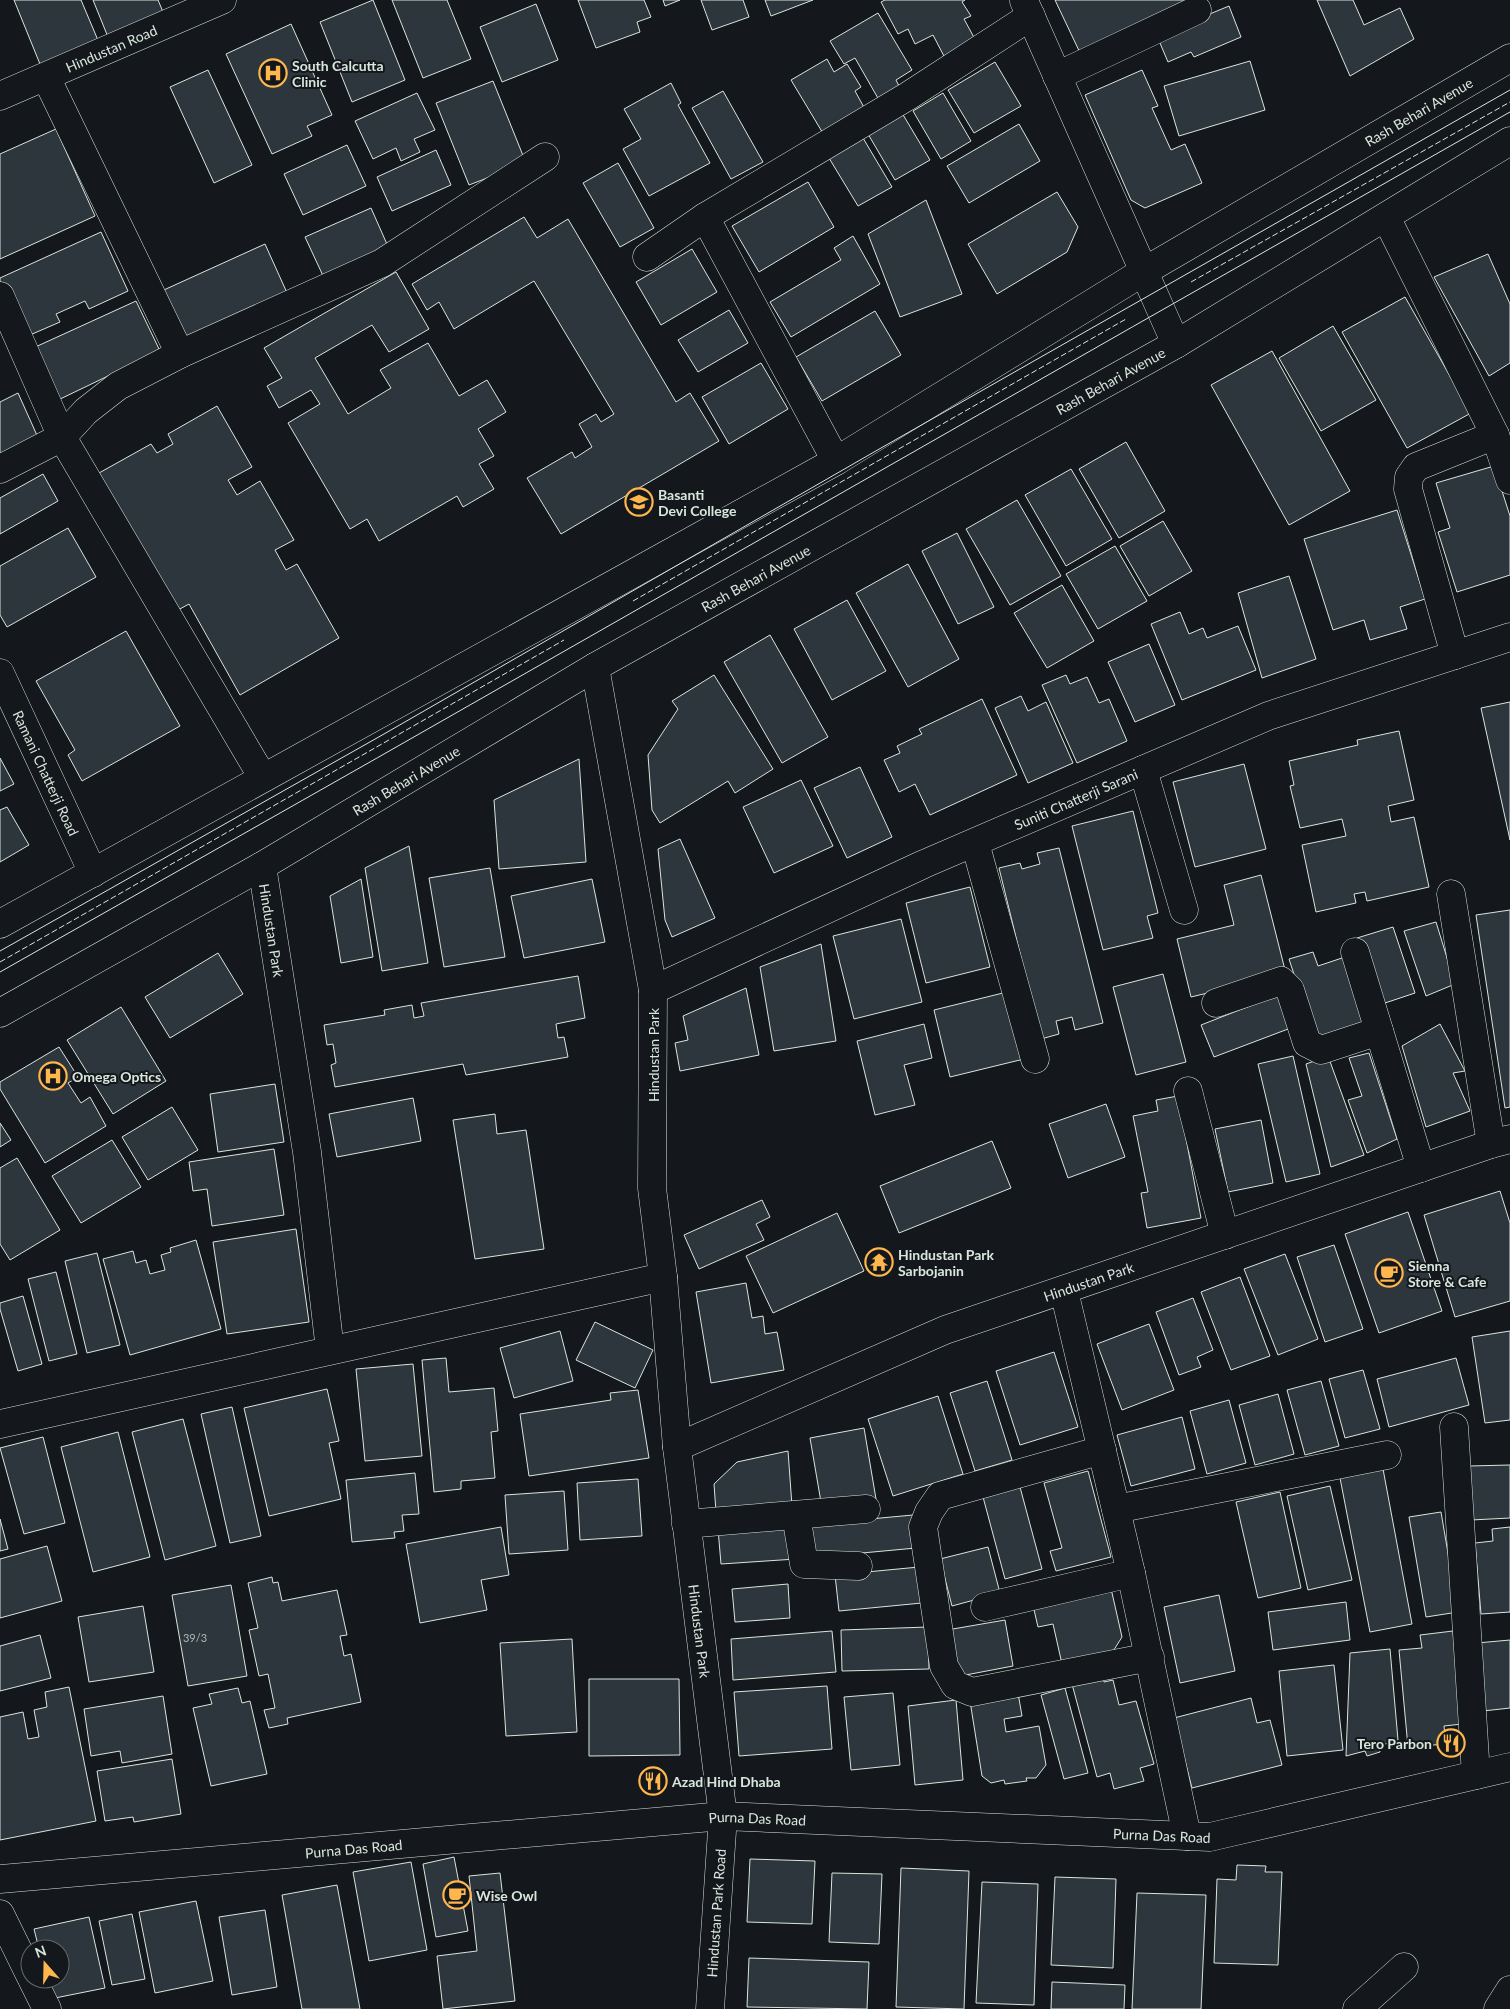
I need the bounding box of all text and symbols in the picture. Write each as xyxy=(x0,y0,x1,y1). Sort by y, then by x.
street label: Hindustan Road xyxy=(63,21,159,75)
place label: South Calcutta Clinic xyxy=(292,57,384,90)
hospital icon: South Calcutta Clinic xyxy=(258,58,288,88)
street label: Rash Behari Avenue xyxy=(1361,73,1476,150)
street label: Rash Behari Avenue xyxy=(1053,343,1168,418)
place label: Basanti Devi College xyxy=(658,486,737,519)
school or university icon: Basanti Devi College xyxy=(624,487,654,517)
street label: Rash Behari Avenue xyxy=(698,541,813,615)
street label: Ramani Chatterji Road xyxy=(10,707,83,838)
street label: Rash Behari Avenue xyxy=(349,741,463,819)
street label: Suniti Chatterji Sarani xyxy=(1011,765,1140,833)
street label: Hindustan Park xyxy=(256,882,288,979)
street label: Hindustan Park xyxy=(645,1007,662,1102)
hospital icon: Omega Optics xyxy=(38,1061,68,1091)
place label: Omega Optics xyxy=(72,1068,161,1085)
place label: Hindustan Park Sarbojanin xyxy=(898,1246,995,1279)
temple icon: Hindustan Park Sarbojanin xyxy=(864,1247,894,1277)
place label: Sienna Store & Cafe xyxy=(1408,1257,1487,1290)
street label: Hindustan Park xyxy=(1041,1258,1137,1304)
cafe icon: Sienna Store & Cafe xyxy=(1374,1258,1404,1288)
street label: Hindustan Park xyxy=(686,1583,714,1680)
house number: 39/3 xyxy=(183,1631,207,1644)
restaurant icon: Tero Parbon xyxy=(1436,1728,1466,1758)
place label: Tero Parbon xyxy=(1357,1735,1432,1752)
restaurant icon: Azad Hind Dhaba xyxy=(638,1766,668,1796)
place label: Azad Hind Dhaba xyxy=(671,1773,781,1790)
street label: Purna Das Road xyxy=(708,1807,806,1828)
street label: Purna Das Road xyxy=(1113,1824,1211,1846)
street label: Purna Das Road xyxy=(304,1835,403,1861)
street label: Hindustan Park Road xyxy=(703,1848,729,1978)
cafe icon: Wise Owl xyxy=(442,1880,472,1910)
place label: Wise Owl xyxy=(476,1887,537,1904)
north arrow xyxy=(20,1939,70,1989)
text: N xyxy=(32,1941,48,1961)

